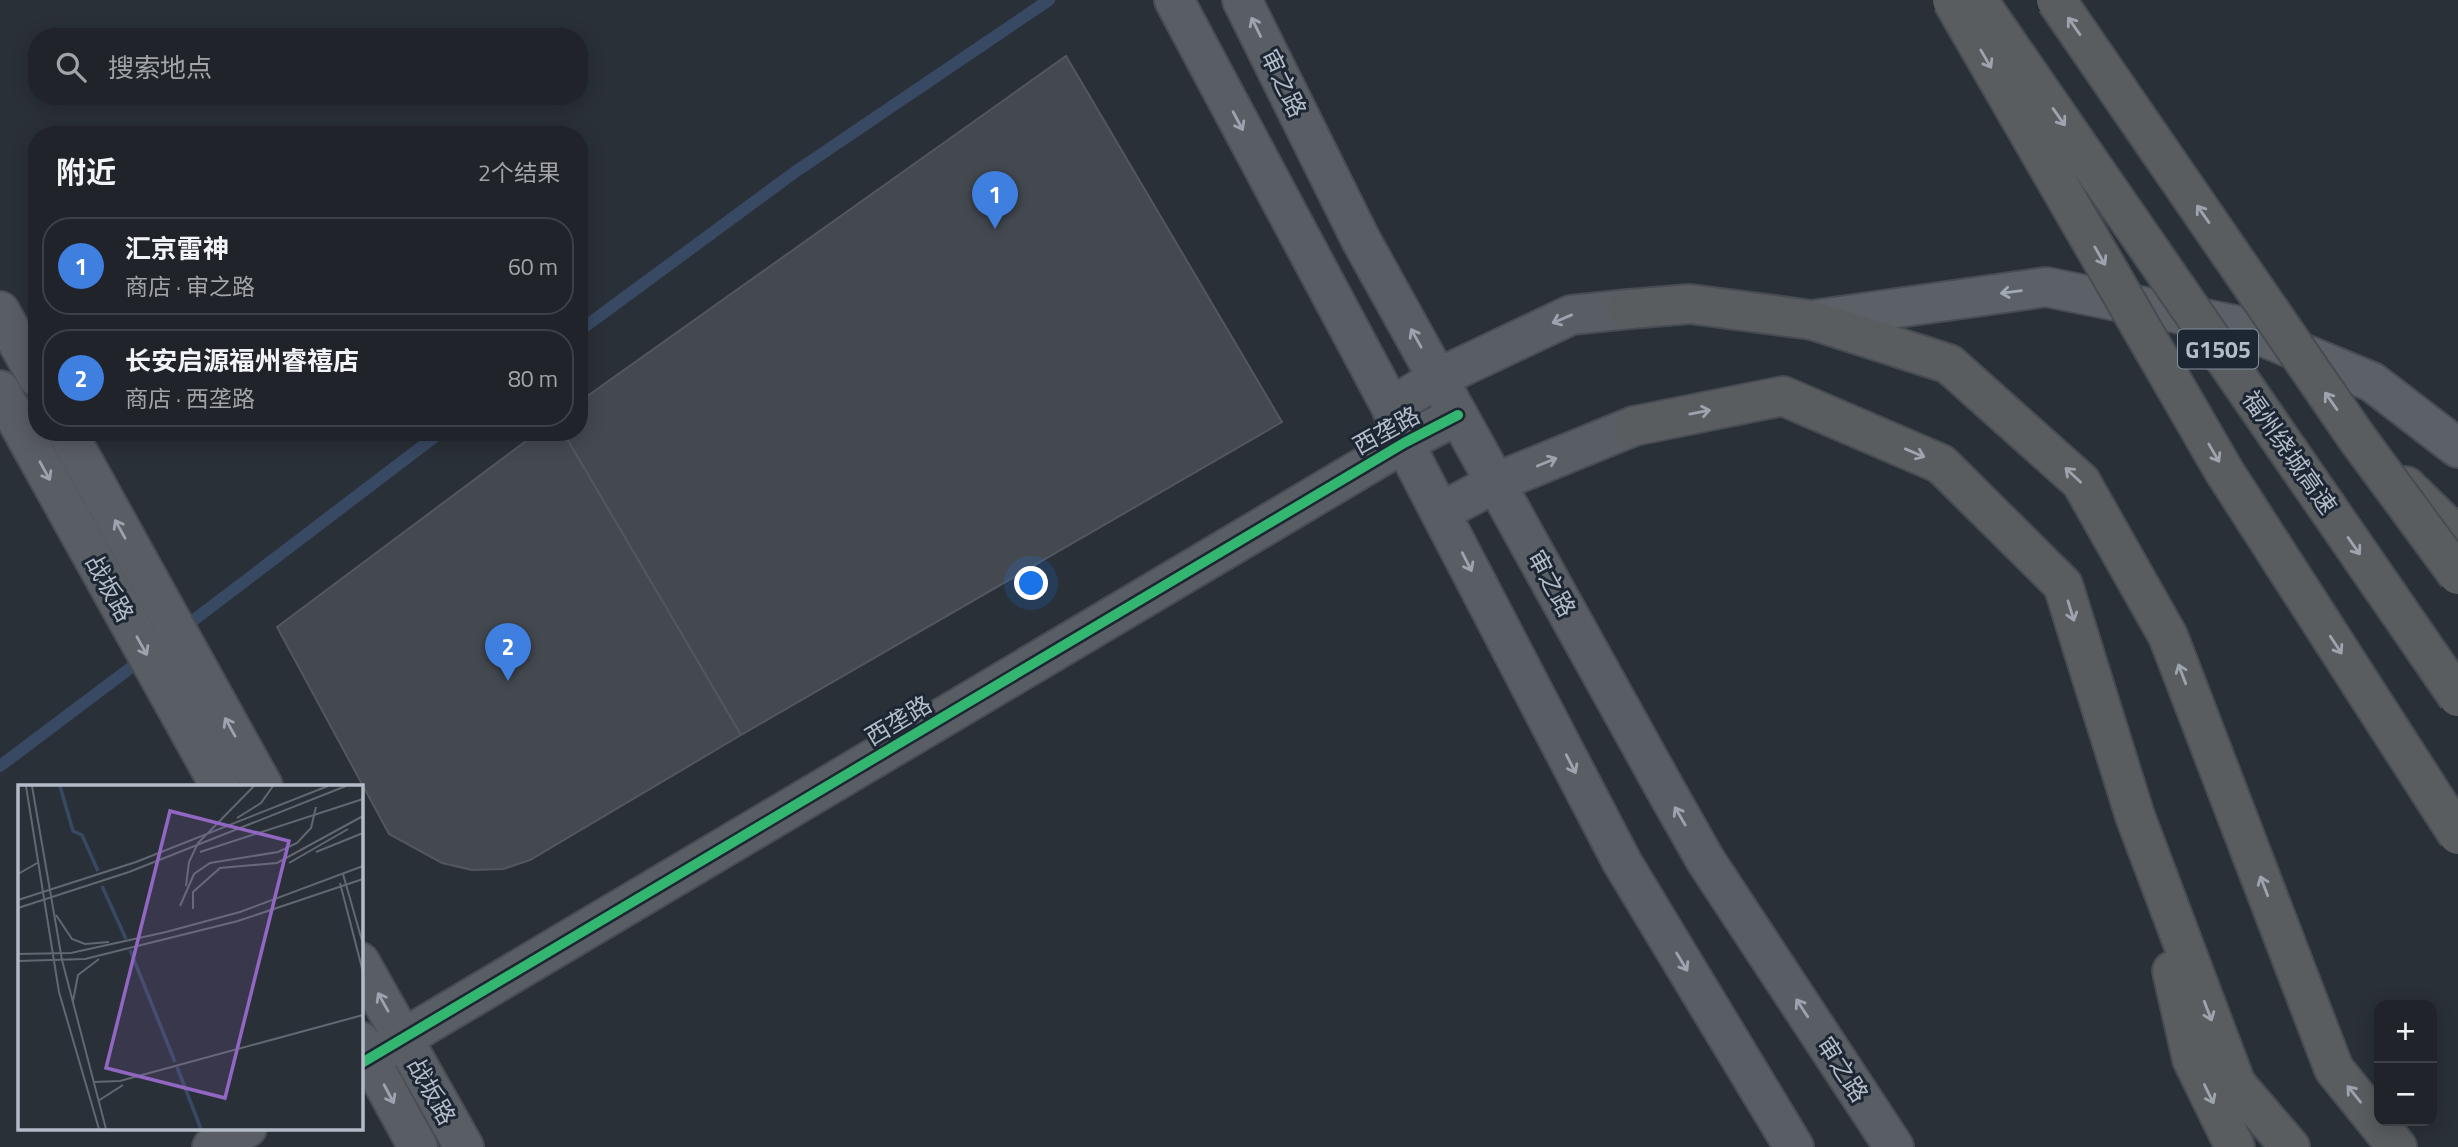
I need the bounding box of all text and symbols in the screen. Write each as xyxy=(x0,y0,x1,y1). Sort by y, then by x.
one-way arrow xyxy=(1248,17,1262,38)
one-way arrow xyxy=(2067,17,2081,36)
search box xyxy=(28,28,588,105)
street label: 审之路 xyxy=(1252,43,1316,123)
icon: search xyxy=(52,48,90,86)
text: 搜索地点 xyxy=(108,48,212,87)
one-way arrow xyxy=(1980,49,1994,69)
one-way arrow xyxy=(2051,107,2066,126)
one-way arrow xyxy=(1231,110,1245,131)
text: 附近 xyxy=(56,149,116,195)
text: 2个结果 xyxy=(478,155,560,190)
pin: 1 xyxy=(972,171,1018,229)
one-way arrow xyxy=(2196,205,2210,224)
text: 汇京雷神 xyxy=(125,229,229,268)
one-way arrow xyxy=(2093,246,2107,266)
text: 1 xyxy=(75,249,87,284)
text: 60 m xyxy=(508,249,558,284)
text: 商店 · 审之路 xyxy=(125,269,255,304)
one-way arrow xyxy=(2001,285,2023,298)
one-way arrow xyxy=(1552,313,1574,326)
one-way arrow xyxy=(1409,329,1423,349)
road number: G1505 xyxy=(2178,330,2258,368)
text: 长安启源福州睿禧店 xyxy=(125,341,359,380)
text: 2 xyxy=(75,361,87,396)
text: 80 m xyxy=(508,361,558,396)
text: 商店 · 西垄路 xyxy=(125,381,255,416)
street label: 福州绕城高速 xyxy=(2234,383,2346,521)
one-way arrow xyxy=(2324,392,2339,411)
street label: 西垄路 xyxy=(1346,397,1426,463)
one-way arrow xyxy=(1689,405,1711,419)
one-way arrow xyxy=(2207,443,2221,463)
one-way arrow xyxy=(1903,447,1925,460)
one-way arrow xyxy=(1535,454,1557,467)
one-way arrow xyxy=(39,460,52,481)
one-way arrow xyxy=(2065,467,2082,484)
one-way arrow xyxy=(113,519,127,539)
one-way arrow xyxy=(2347,536,2361,555)
street label: 审之路 xyxy=(1519,543,1585,623)
street label: 战坂路 xyxy=(77,548,143,628)
one-way arrow xyxy=(1460,551,1474,572)
your location xyxy=(1014,566,1048,600)
one-way arrow xyxy=(2065,600,2078,622)
pin: 2 xyxy=(485,623,531,681)
one-way arrow xyxy=(2329,635,2343,654)
one-way arrow xyxy=(135,636,149,656)
one-way arrow xyxy=(2175,663,2188,685)
street label: 西垄路 xyxy=(858,686,938,754)
one-way arrow xyxy=(223,717,236,738)
one-way arrow xyxy=(1565,753,1579,774)
inset map xyxy=(18,785,362,1130)
one-way arrow xyxy=(1673,806,1686,827)
one-way arrow xyxy=(2257,876,2269,898)
one-way arrow xyxy=(1676,952,1690,972)
one-way arrow xyxy=(375,992,389,1013)
one-way arrow xyxy=(1795,999,1810,1018)
one-way arrow xyxy=(2203,1000,2216,1022)
map controls xyxy=(2374,1000,2437,1126)
button: + xyxy=(2374,1000,2437,1063)
street label: 审之路 xyxy=(1808,1029,1878,1109)
street label: 战坂路 xyxy=(399,1051,465,1131)
button: − xyxy=(2374,1063,2437,1126)
one-way arrow xyxy=(383,1083,396,1104)
one-way arrow xyxy=(2203,1083,2217,1104)
one-way arrow xyxy=(2346,1085,2362,1103)

